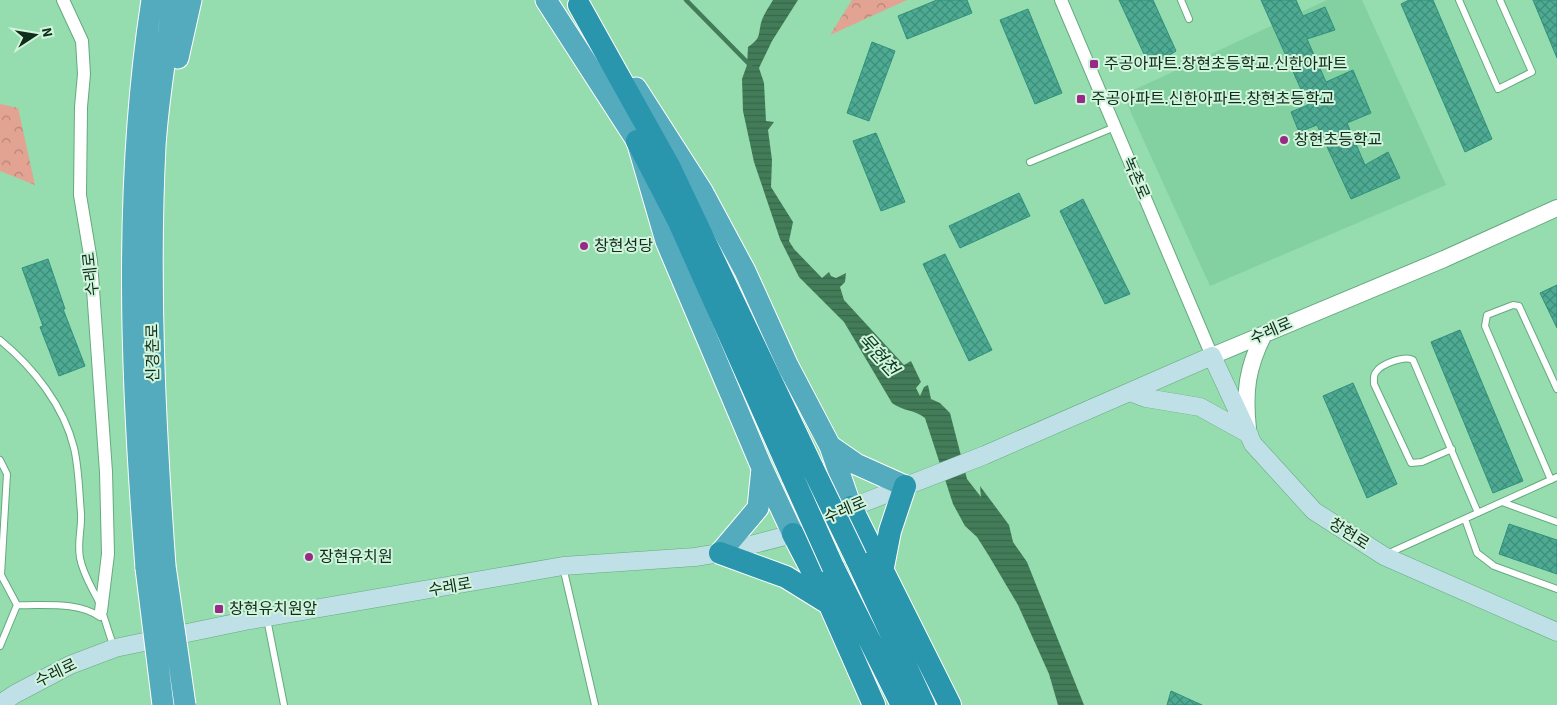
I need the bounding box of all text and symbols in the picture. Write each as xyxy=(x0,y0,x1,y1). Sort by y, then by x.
north arrow xyxy=(10,10,60,60)
text: N xyxy=(36,26,57,39)
place label: 주공아파트.창현초등학교.신한아파트 xyxy=(1104,53,1348,75)
marker: 주공아파트.창현초등학교.신한아파트 xyxy=(1088,58,1100,70)
place label: 주공아파트.신한아파트.창현초등학교 xyxy=(1091,88,1335,110)
marker: 주공아파트.신한아파트.창현초등학교 xyxy=(1075,93,1087,105)
place label: 창현초등학교 xyxy=(1294,129,1382,151)
marker: 창현초등학교 xyxy=(1278,134,1290,146)
street label: 녹촌로 xyxy=(1117,153,1155,203)
place label: 창현성당 xyxy=(594,235,653,257)
marker: 창현성당 xyxy=(578,240,590,252)
street label: 수레로 xyxy=(78,251,104,297)
street label: 수레로 xyxy=(1246,312,1296,350)
street label: 신경춘로 xyxy=(141,323,165,383)
water label: 묵현천 xyxy=(852,328,906,384)
street label: 수레로 xyxy=(820,491,870,529)
street label: 창현로 xyxy=(1324,513,1374,555)
place label: 장현유치원 xyxy=(319,546,393,568)
marker: 장현유치원 xyxy=(303,551,315,563)
street label: 수레로 xyxy=(426,572,474,602)
place label: 창현유치원앞 xyxy=(229,598,318,620)
marker: 창현유치원앞 xyxy=(213,603,225,615)
street label: 수레로 xyxy=(31,653,81,693)

